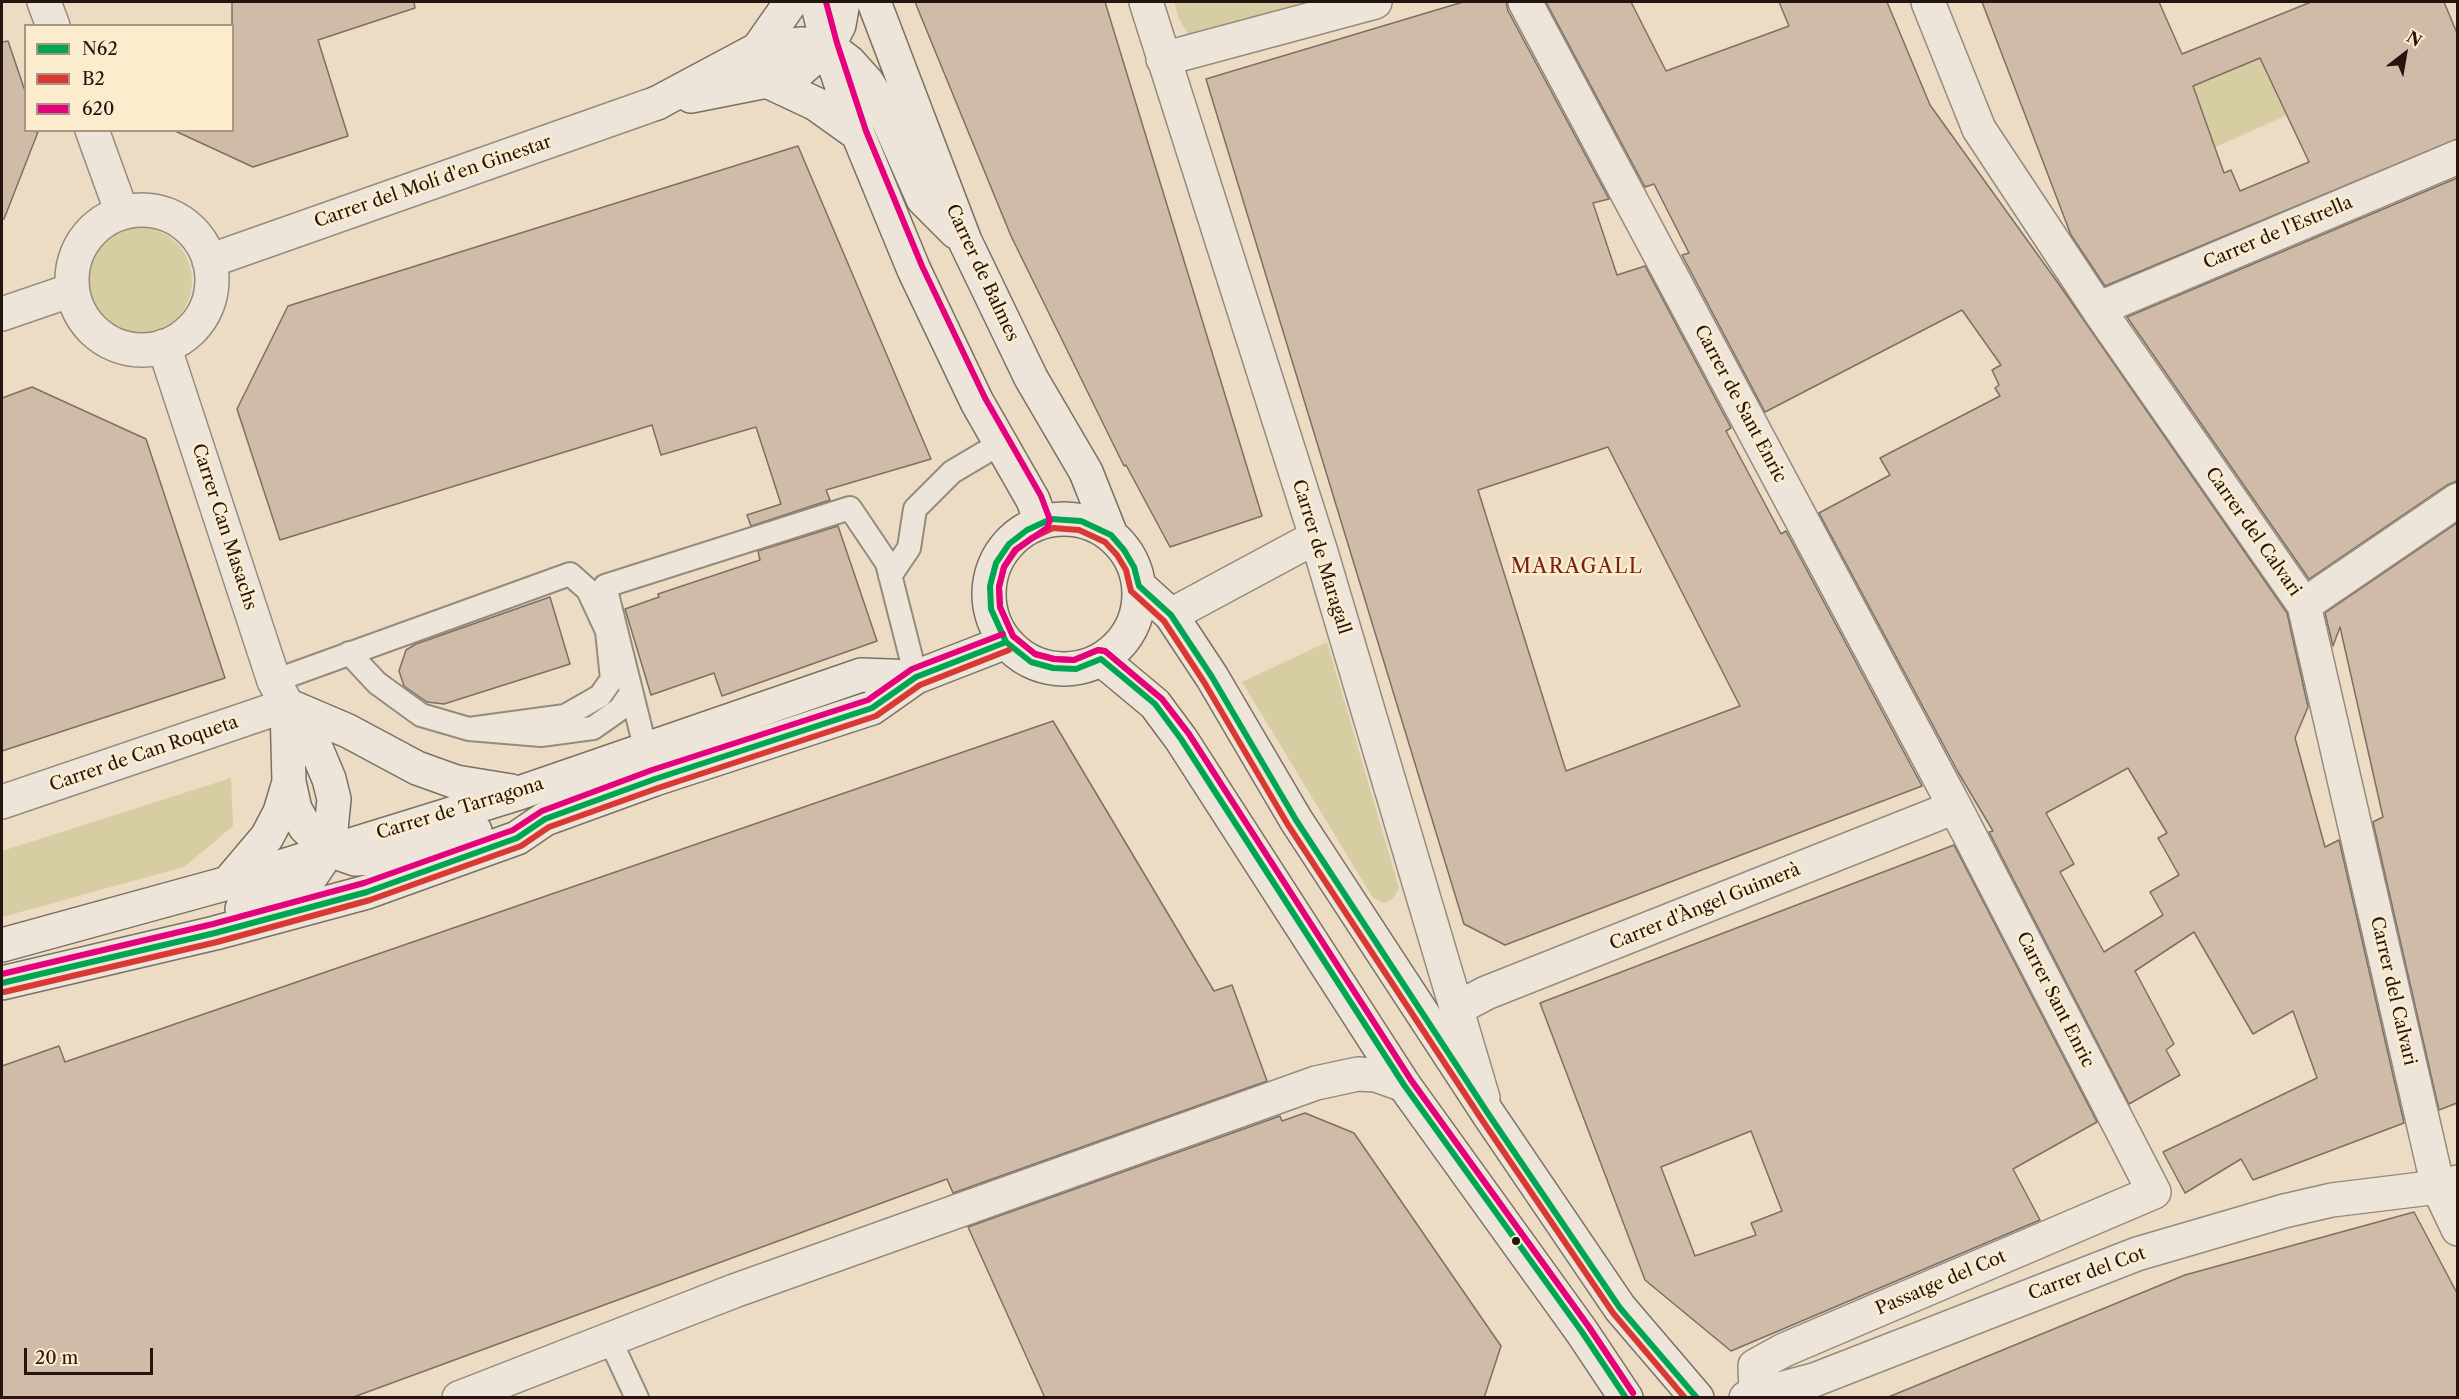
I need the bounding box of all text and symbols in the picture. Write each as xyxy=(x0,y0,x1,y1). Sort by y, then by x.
legend xyxy=(24,24,234,132)
north arrow xyxy=(2375,24,2435,84)
text: N xyxy=(2403,26,2425,51)
text: N62 xyxy=(82,38,118,60)
text: B2 xyxy=(82,68,105,90)
text: 620 xyxy=(82,98,114,120)
street label: Carrer del Molí d'en Ginestar xyxy=(312,131,554,233)
street label: Carrer de l'Estrella xyxy=(2200,192,2356,274)
street label: Carrer de Balmes xyxy=(941,201,1023,345)
street label: Carrer de Sant Enric xyxy=(1689,321,1791,487)
street label: Carrer Can Masachs xyxy=(187,441,261,613)
street label: Carrer del Calvari xyxy=(2200,463,2306,601)
street label: Carrer de Maragall xyxy=(1287,477,1355,637)
district label: MARAGALL xyxy=(1511,555,1643,579)
street label: Carrer de Can Roqueta xyxy=(47,712,241,796)
street label: Carrer de Tarragona xyxy=(374,773,546,845)
street label: Carrer d'Àngel Guimerà xyxy=(1607,859,1803,955)
street label: Carrer del Calvari xyxy=(2365,914,2421,1068)
street label: Carrer Sant Enric xyxy=(2011,928,2099,1072)
unlabelled marker xyxy=(1510,1235,1522,1247)
street label: Carrer del Cot xyxy=(2025,1243,2149,1305)
street label: Passatge del Cot xyxy=(1873,1246,2009,1320)
scale bar xyxy=(27,1336,156,1374)
text: 20 m xyxy=(35,1347,78,1369)

